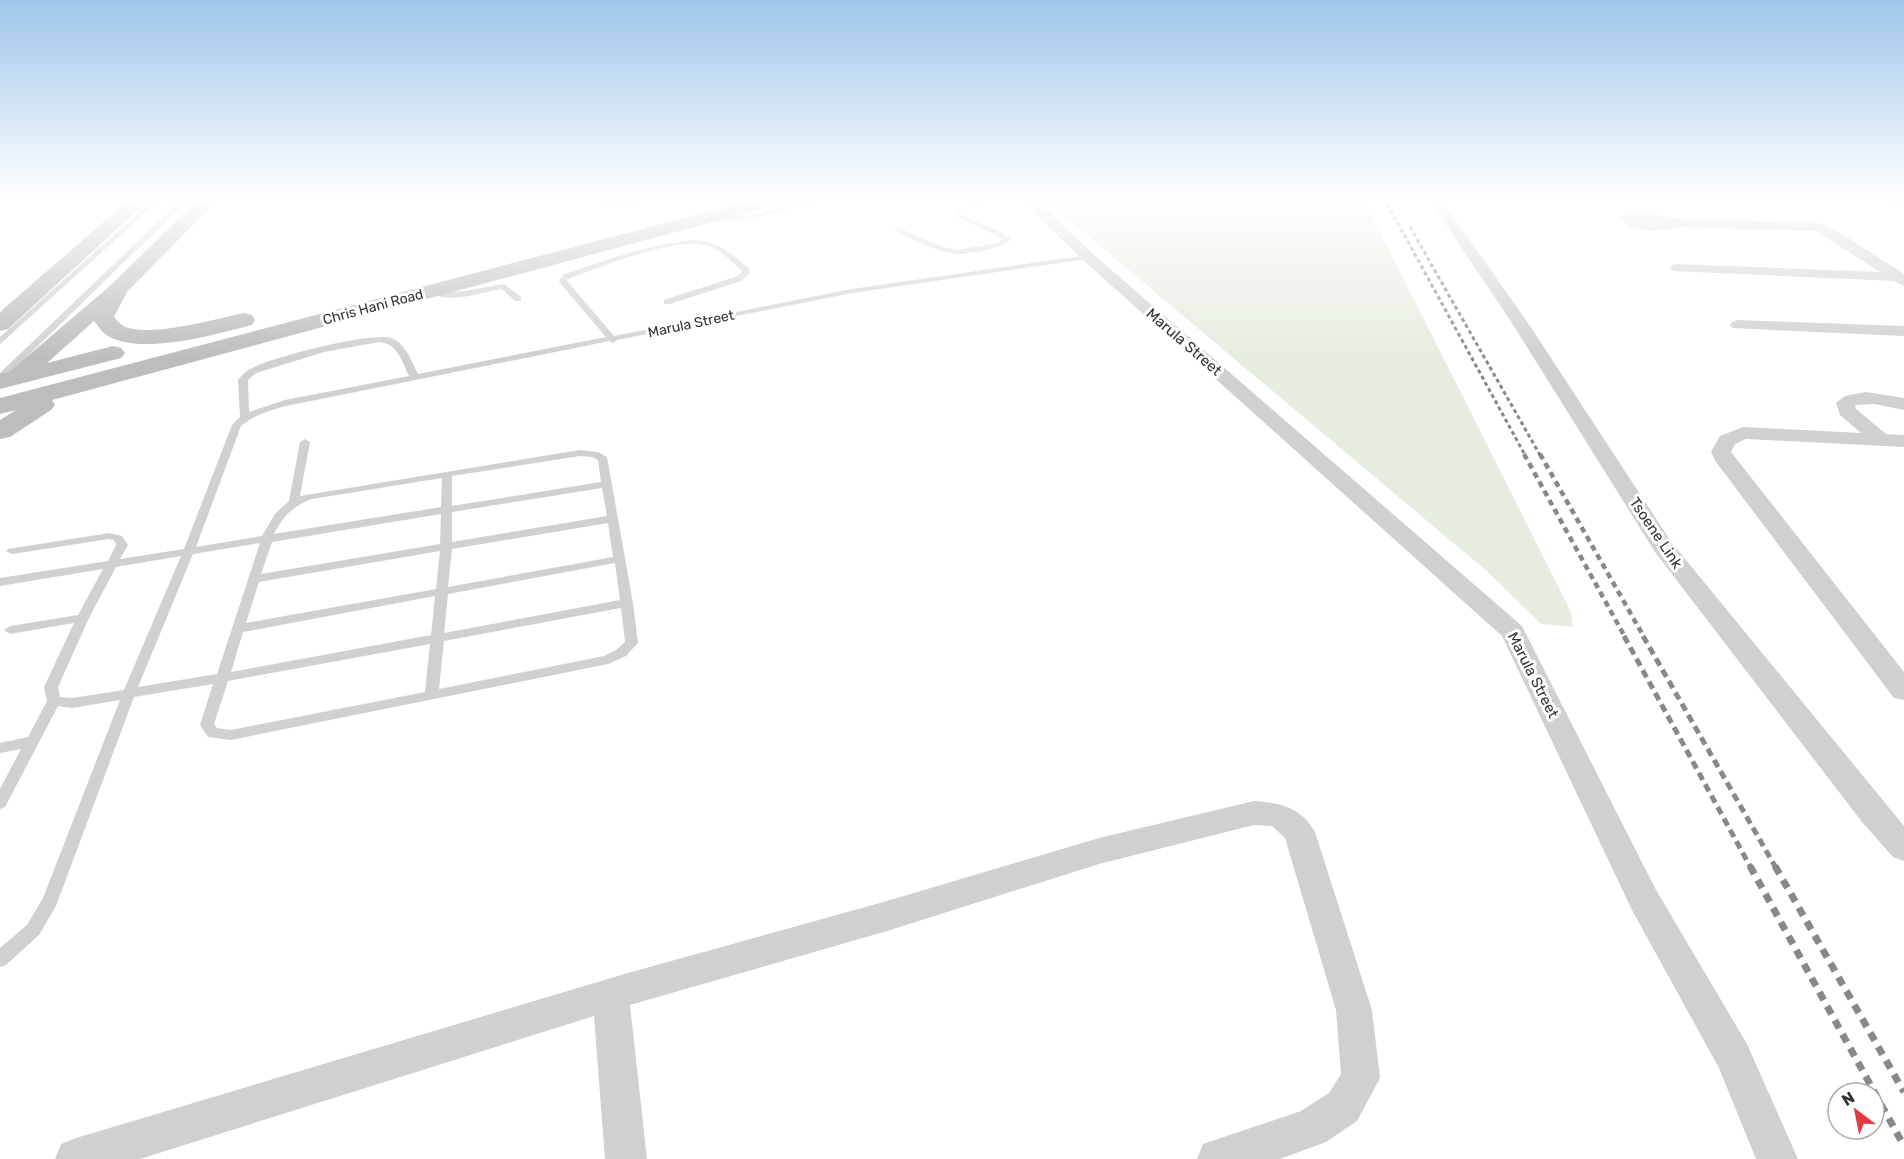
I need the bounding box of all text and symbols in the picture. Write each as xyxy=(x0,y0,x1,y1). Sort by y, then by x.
street label: Chris Hani Road xyxy=(321,285,425,329)
street label: Marula Street xyxy=(1143,304,1225,380)
street label: Marula Street xyxy=(646,306,736,341)
street label: Tsoene Link xyxy=(1626,494,1687,572)
street label: Marula Street xyxy=(1504,629,1562,721)
north arrow xyxy=(1826,1081,1886,1141)
text: N xyxy=(1838,1088,1858,1110)

